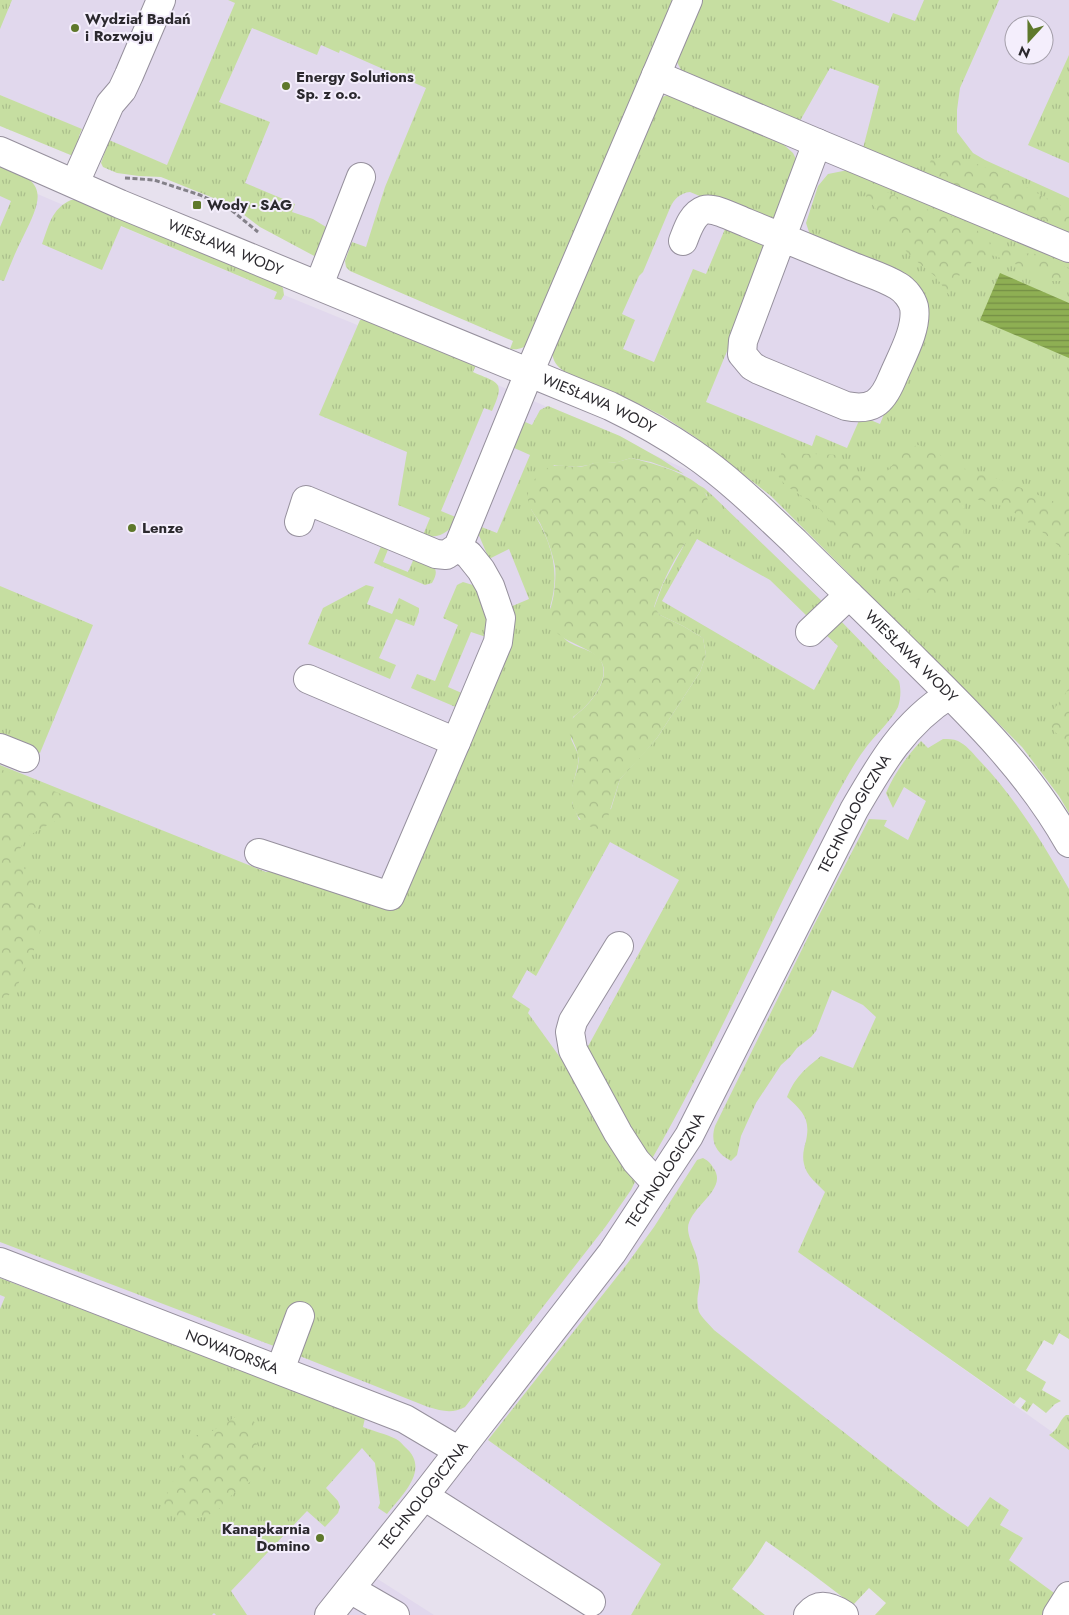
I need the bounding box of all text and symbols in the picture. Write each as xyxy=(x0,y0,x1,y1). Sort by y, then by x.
place label: Wydział Badań i Rozwoju xyxy=(85,8,191,47)
north arrow xyxy=(1004,15,1054,65)
marker: Wydział Badań i Rozwoju xyxy=(69,22,81,34)
text: N xyxy=(1016,41,1033,63)
place label: Energy Solutions Sp. z o.o. xyxy=(296,66,414,105)
marker: Energy Solutions Sp. z o.o. xyxy=(280,80,292,92)
place label: Wody - SAG xyxy=(207,194,292,216)
marker: Wody - SAG xyxy=(191,199,203,211)
street label: WIESŁAWA WODY xyxy=(164,214,287,281)
street label: WIESŁAWA WODY xyxy=(539,368,661,439)
place label: Lenze xyxy=(142,517,184,539)
marker: Lenze xyxy=(126,522,138,534)
street label: WIESŁAWA WODY xyxy=(860,605,963,708)
street label: TECHNOLOGICZNA xyxy=(813,749,896,877)
street label: TECHNOLOGICZNA xyxy=(620,1109,710,1232)
street label: NOWATORSKA xyxy=(182,1324,282,1380)
street label: TECHNOLOGICZNA xyxy=(374,1437,473,1555)
place label: Kanapkarnia Domino xyxy=(222,1518,310,1557)
marker: Kanapkarnia Domino xyxy=(314,1532,326,1544)

